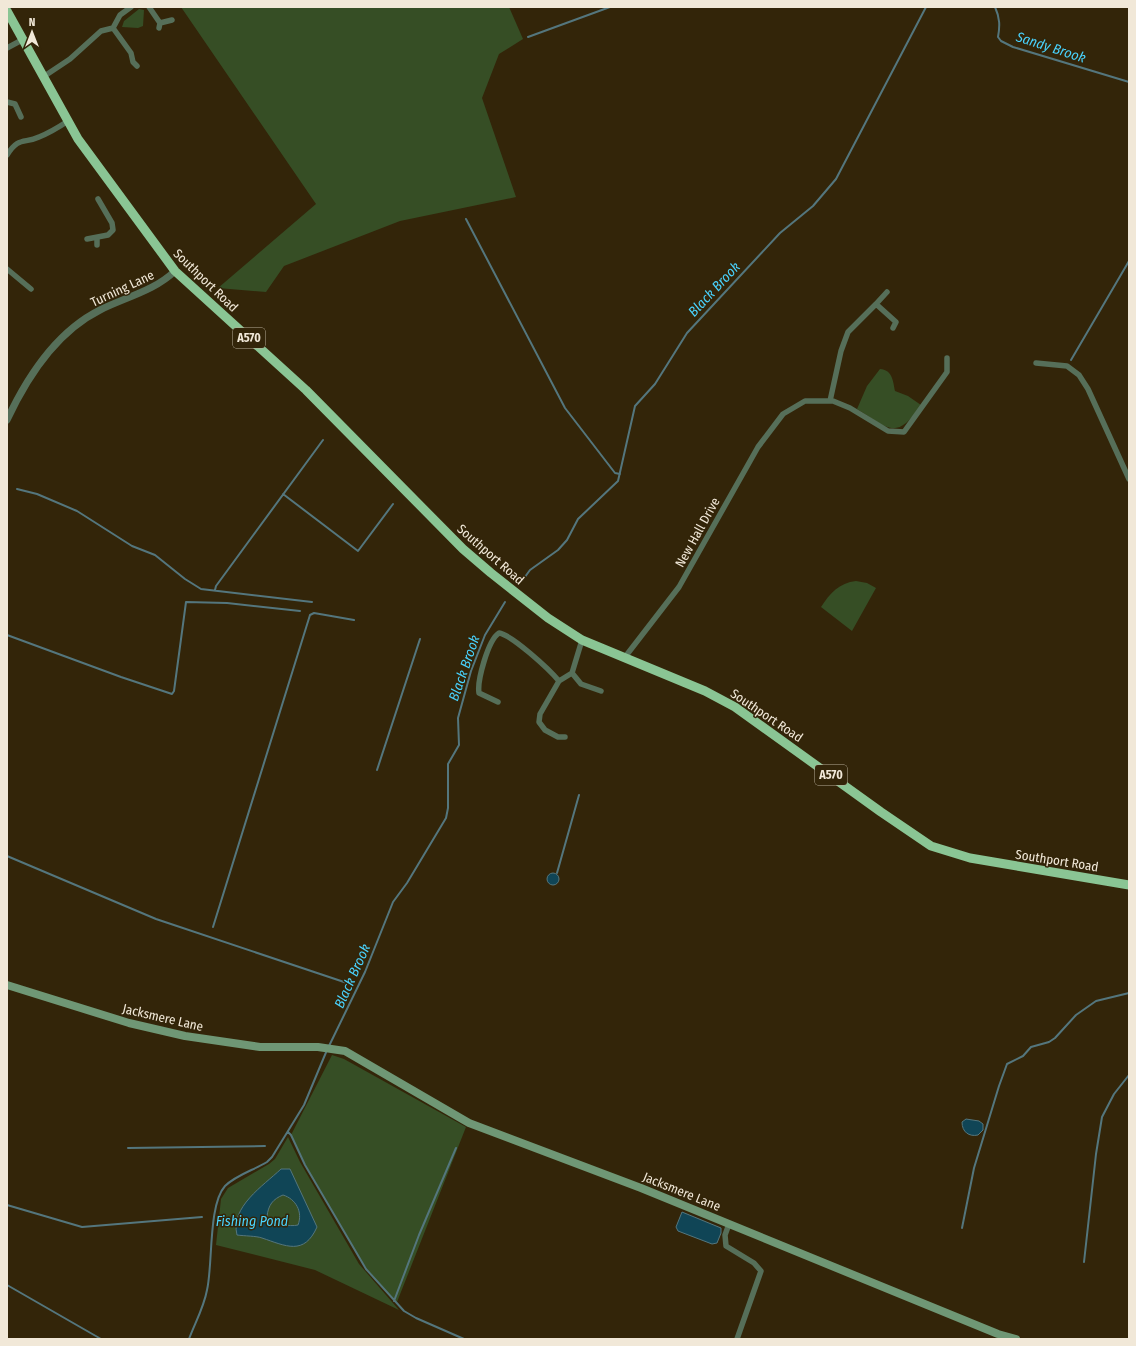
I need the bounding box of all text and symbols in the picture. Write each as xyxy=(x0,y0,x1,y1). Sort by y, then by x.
north arrow xyxy=(12,12,52,52)
text: N xyxy=(29,16,35,29)
water label: Sandy Brook xyxy=(1013,28,1088,67)
street label: Southport Road xyxy=(170,246,241,315)
water label: Black Brook xyxy=(685,258,744,320)
street label: Turning Lane xyxy=(88,267,156,310)
road number: A570 xyxy=(233,328,265,348)
street label: New Hall Drive xyxy=(672,495,723,570)
street label: Southport Road xyxy=(454,521,527,588)
water label: Black Brook xyxy=(445,633,484,703)
street label: Southport Road xyxy=(728,686,806,745)
road number: A570 xyxy=(815,765,847,785)
street label: Southport Road xyxy=(1014,847,1099,874)
water label: Black Brook xyxy=(331,941,374,1011)
street label: Jacksmere Lane xyxy=(121,1001,205,1034)
street label: Jacksmere Lane xyxy=(641,1169,723,1214)
water label: Fishing Pond xyxy=(216,1213,289,1230)

